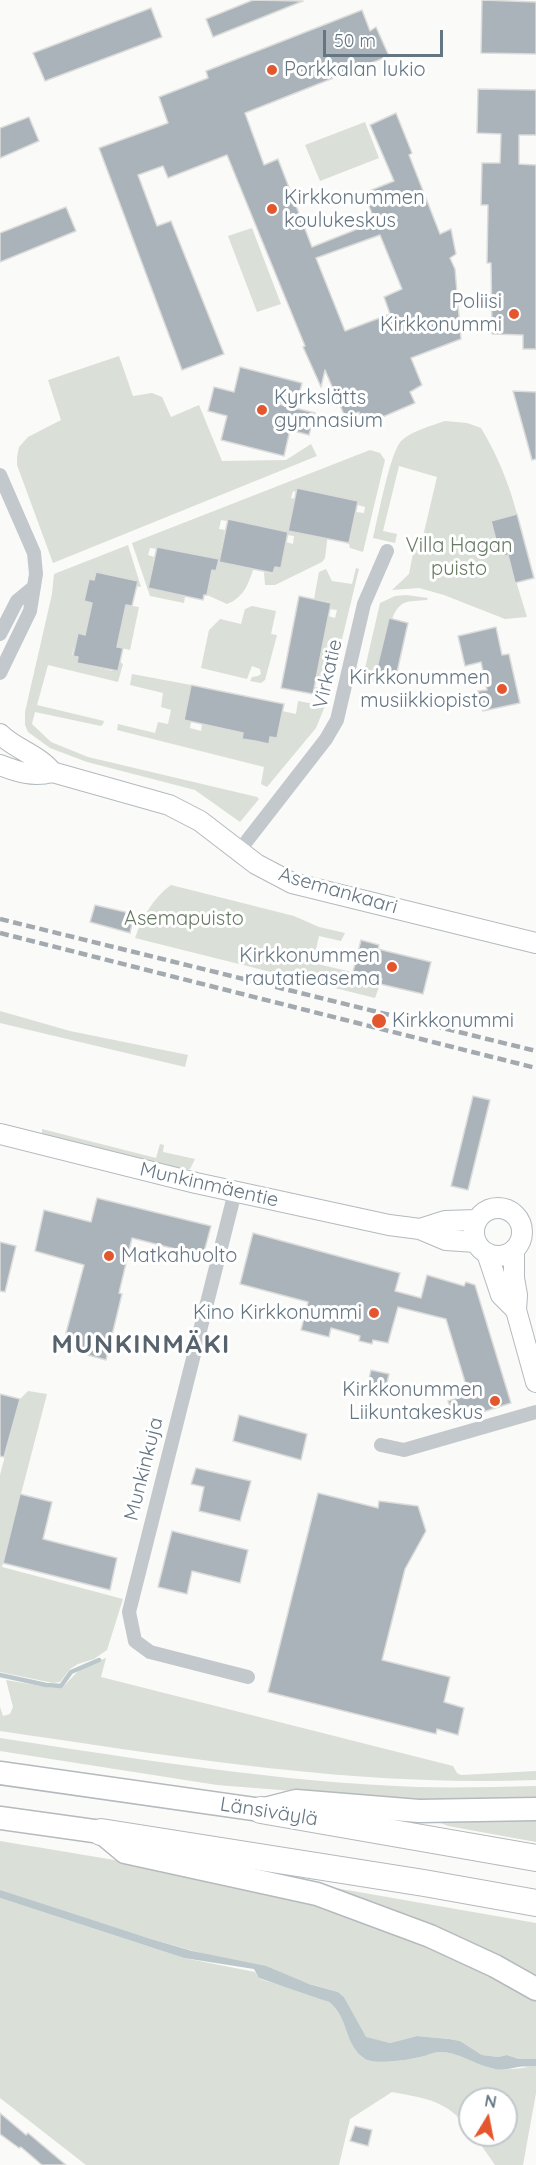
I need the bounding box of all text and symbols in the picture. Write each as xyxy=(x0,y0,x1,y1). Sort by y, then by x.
scale bar xyxy=(326,18,446,56)
text: 50 m xyxy=(334,29,376,52)
place label: Porkkalan lukio xyxy=(284,58,426,82)
marker: Porkkalan lukio xyxy=(265,63,279,77)
place label: Kirkkonummen koulukeskus xyxy=(284,186,425,233)
marker: Kirkkonummen koulukeskus xyxy=(265,202,279,216)
place label: Poliisi Kirkkonummi xyxy=(380,290,502,337)
marker: Poliisi Kirkkonummi xyxy=(507,307,521,321)
place label: Kyrkslätts gymnasium xyxy=(274,386,383,433)
marker: Kyrkslätts gymnasium xyxy=(255,403,269,417)
park label: Villa Hagan puisto xyxy=(406,534,512,581)
street label: Virkatie xyxy=(308,637,348,711)
place label: Kirkkonummen musiikkiopisto xyxy=(349,666,490,713)
marker: Kirkkonummen musiikkiopisto xyxy=(495,682,509,696)
street label: Asemankaari xyxy=(276,863,400,919)
park label: Asemapuisto xyxy=(124,907,244,931)
place label: Kirkkonummen rautatieasema xyxy=(239,944,380,991)
marker: Kirkkonummen rautatieasema xyxy=(385,960,399,974)
place label: Kirkkonummi xyxy=(392,1009,514,1033)
marker: Kirkkonummi xyxy=(370,1012,388,1030)
street label: Munkinmäentie xyxy=(137,1157,281,1213)
place label: Matkahuolto xyxy=(121,1244,237,1268)
marker: Matkahuolto xyxy=(102,1249,116,1263)
place label: Kino Kirkkonummi xyxy=(193,1301,362,1325)
marker: Kino Kirkkonummi xyxy=(367,1306,381,1320)
district label: MUNKINMÄKI xyxy=(51,1329,231,1361)
place label: Kirkkonummen Liikuntakeskus xyxy=(342,1378,483,1425)
marker: Kirkkonummen Liikuntakeskus xyxy=(488,1394,502,1408)
street label: Munkinkuja xyxy=(120,1415,168,1523)
street label: Länsiväylä xyxy=(218,1792,320,1832)
north arrow xyxy=(458,2087,518,2147)
text: N xyxy=(483,2090,498,2112)

